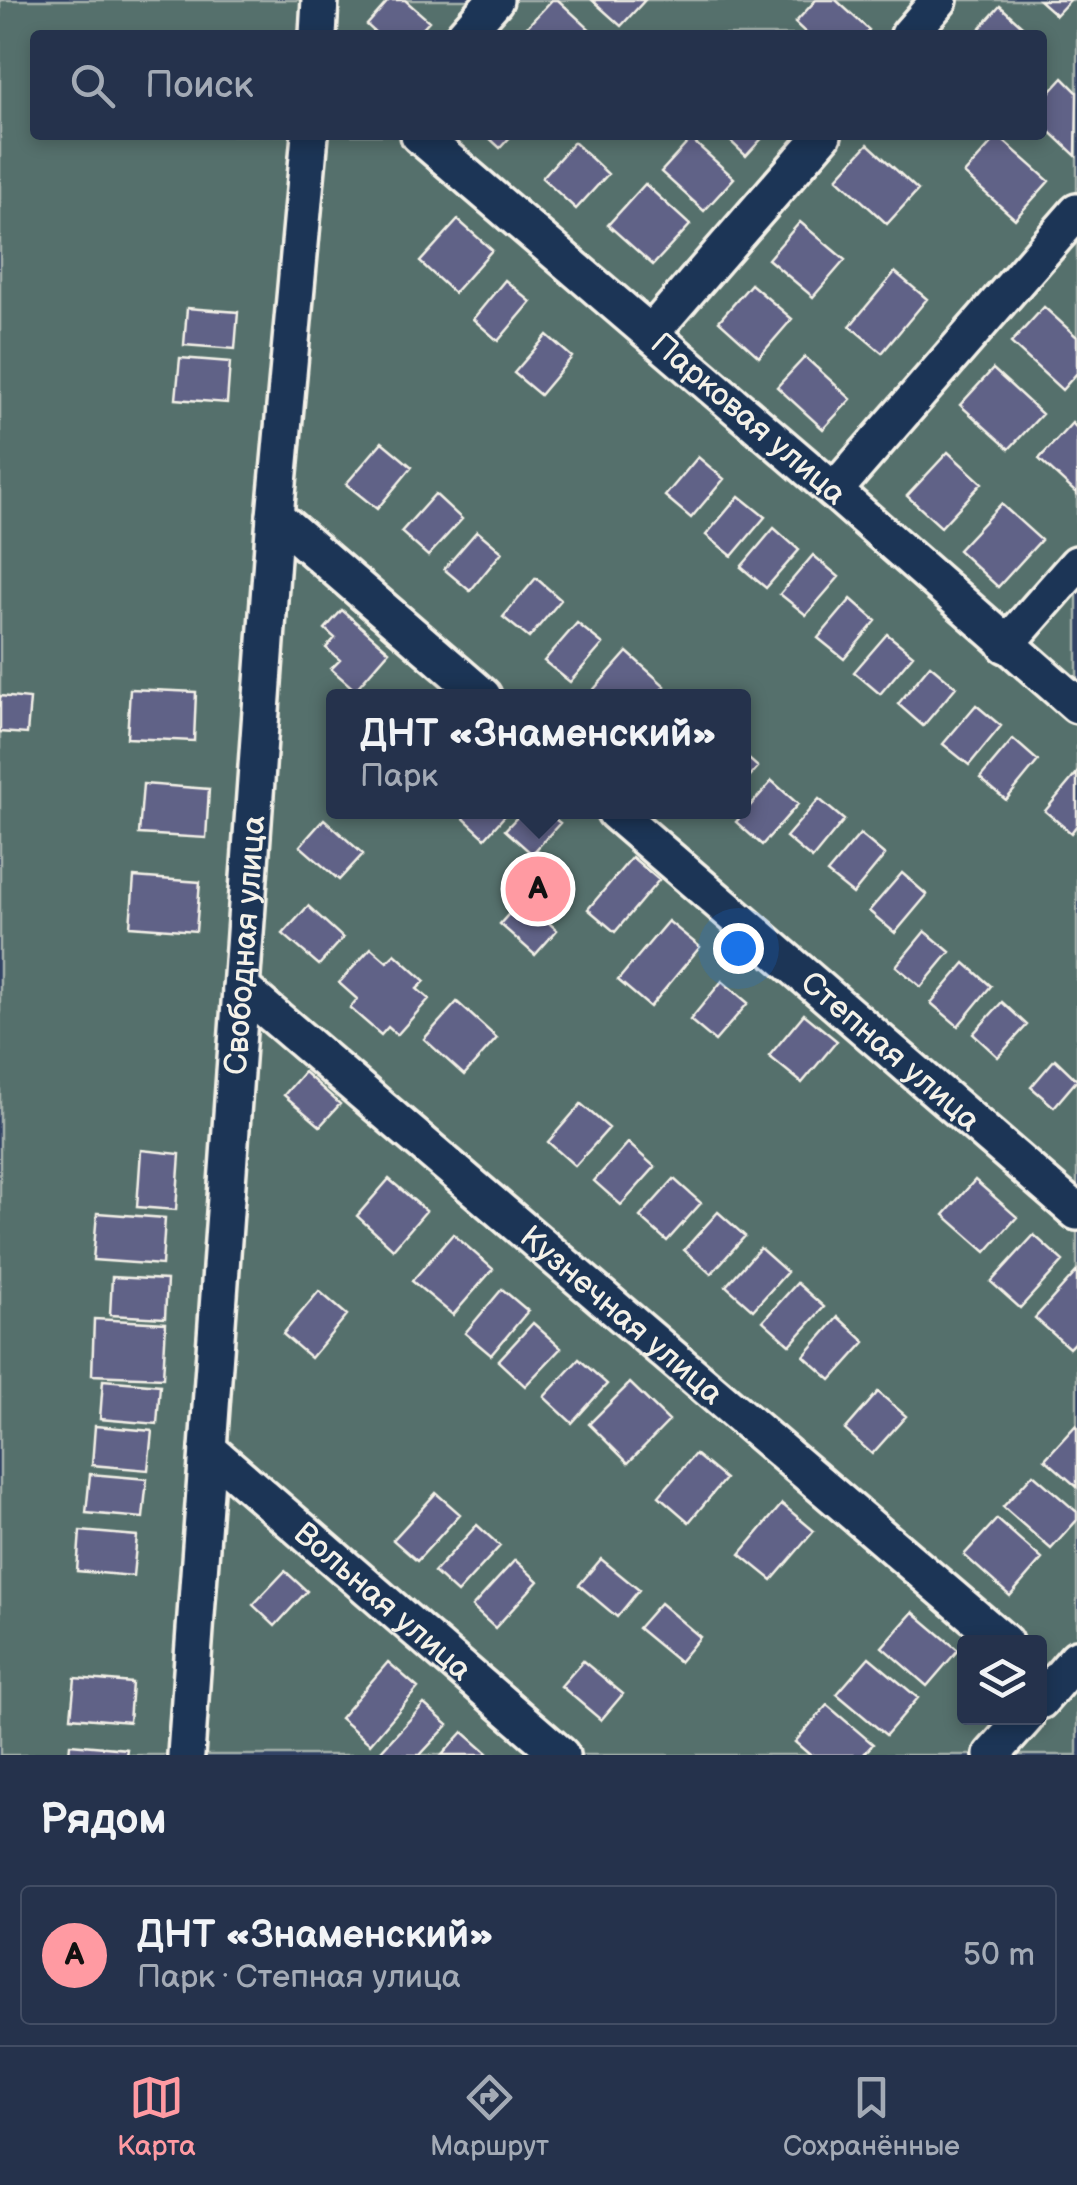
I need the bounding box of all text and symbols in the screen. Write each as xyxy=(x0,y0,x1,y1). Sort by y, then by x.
search box xyxy=(30,30,1047,140)
icon: search xyxy=(65,58,120,113)
text: Поиск xyxy=(145,63,253,108)
street label: Парковая улица xyxy=(643,325,854,514)
popup xyxy=(326,689,751,819)
text: ДНТ «Знаменский» xyxy=(360,712,717,757)
text: Парк xyxy=(360,757,438,796)
street label: Свободная улица xyxy=(217,814,274,1076)
pin: A xyxy=(506,852,570,926)
your location xyxy=(713,923,764,974)
street label: Степная улица xyxy=(792,964,988,1140)
street label: Кузнечная улица xyxy=(512,1218,731,1414)
street label: Вольная улица xyxy=(285,1514,479,1690)
map controls xyxy=(957,1635,1047,1725)
button: layers xyxy=(957,1635,1047,1725)
text: Рядом xyxy=(40,1795,167,1846)
text: ДНТ «Знаменский» xyxy=(137,1913,494,1958)
text: A xyxy=(65,1936,84,1975)
text: 50 m xyxy=(963,1936,1035,1975)
text: Парк · Степная улица xyxy=(137,1958,461,1997)
tab: Карта xyxy=(117,2070,196,2163)
tab: Маршрут xyxy=(430,2070,549,2163)
tab: Сохранённые xyxy=(783,2070,960,2163)

